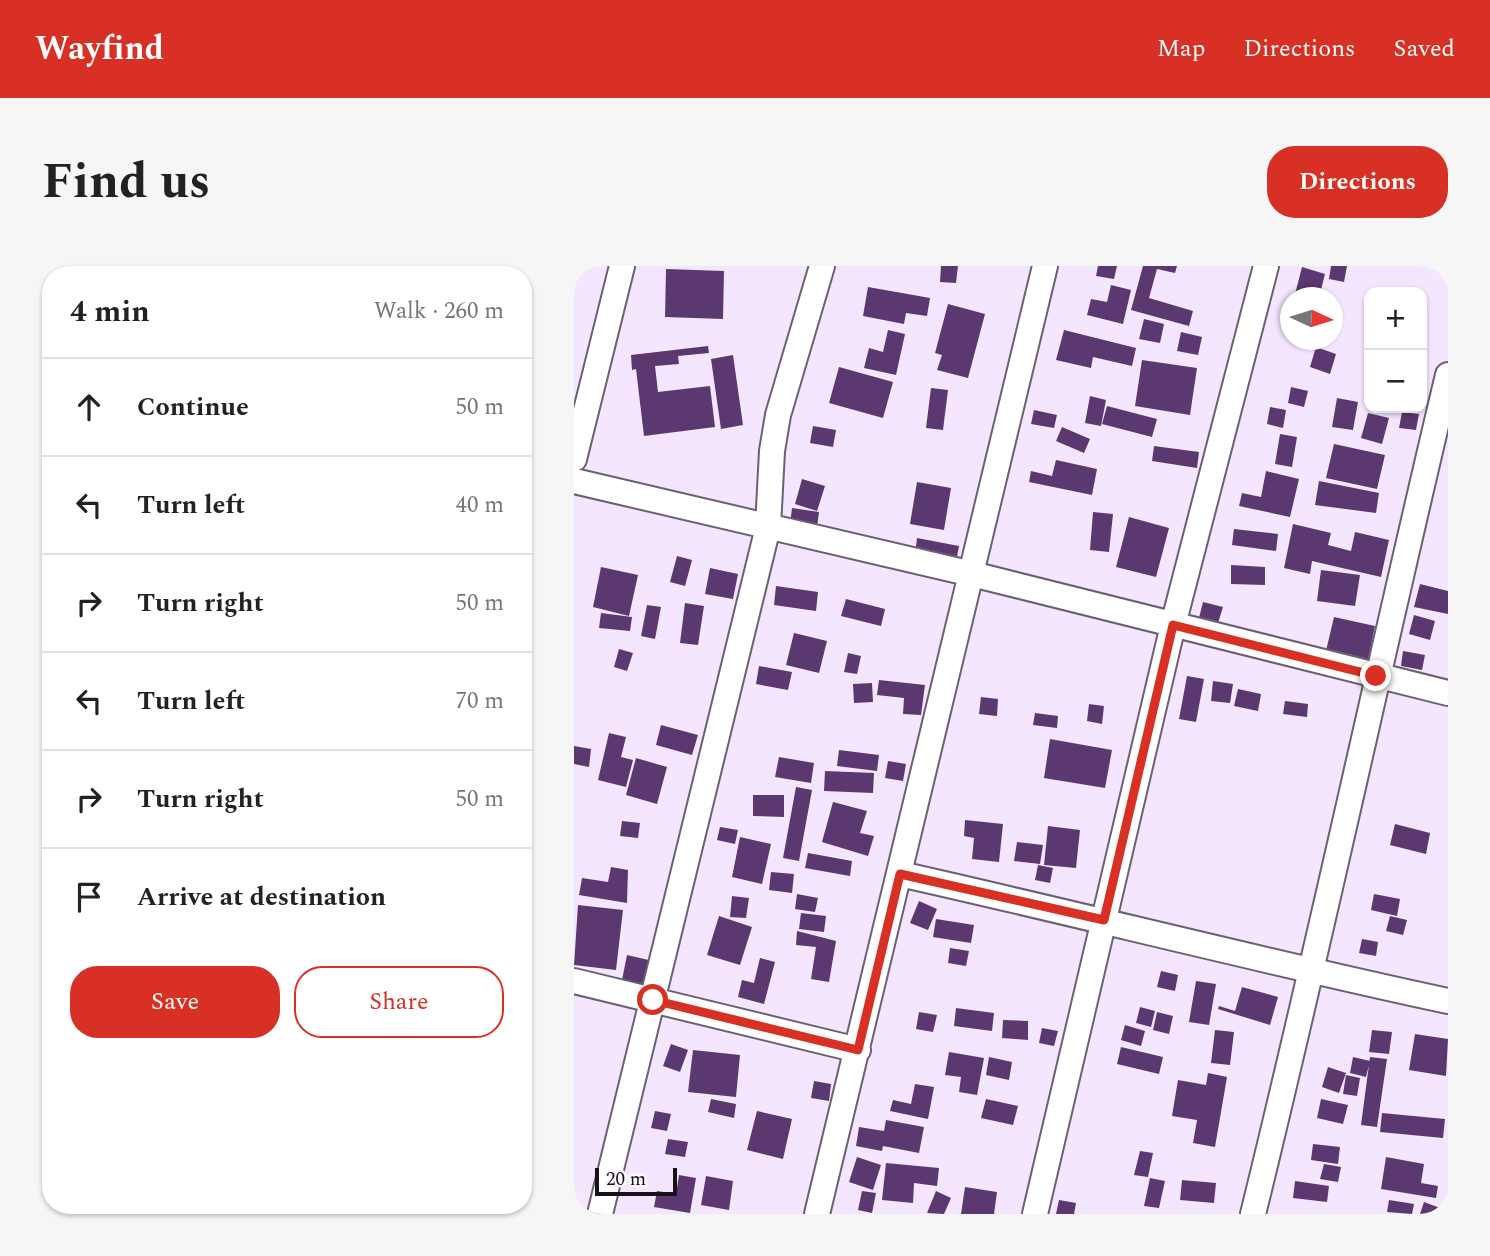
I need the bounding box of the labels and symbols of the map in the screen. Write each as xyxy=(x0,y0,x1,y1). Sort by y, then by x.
north arrow xyxy=(1280,287,1343,350)
route end xyxy=(1360,660,1391,691)
route start xyxy=(637,984,668,1015)
scale bar xyxy=(595,1165,677,1197)

